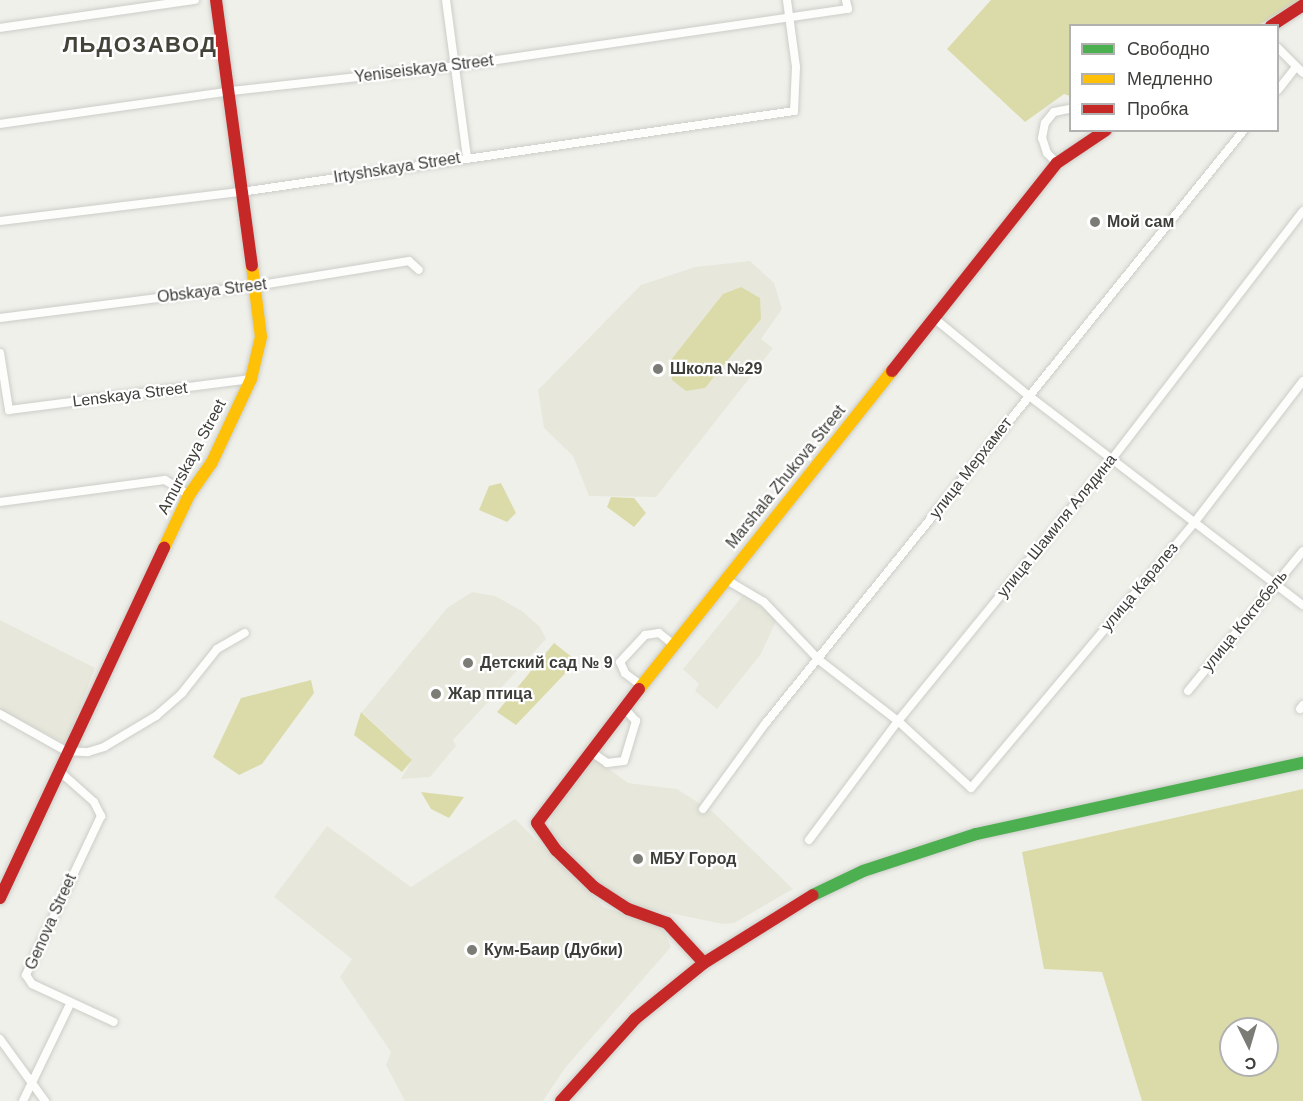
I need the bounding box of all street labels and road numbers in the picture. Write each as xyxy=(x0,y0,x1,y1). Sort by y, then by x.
street label: Yeniseiskaya Street xyxy=(353,51,495,87)
street label: Irtyshskaya Street xyxy=(332,149,462,187)
street label: Obskaya Street xyxy=(156,275,268,307)
street label: Lenskaya Street xyxy=(71,378,189,412)
street label: Amurskaya Street xyxy=(154,396,230,518)
street label: Marshala Zhukova Street xyxy=(722,402,850,552)
street label: улица Мерхамет xyxy=(926,414,1016,522)
street label: улица Шамиля Алядина xyxy=(993,450,1121,602)
street label: улица Каралез xyxy=(1097,539,1183,635)
street label: улица Коктебель xyxy=(1198,566,1292,676)
street label: Genova Street xyxy=(21,871,81,973)

